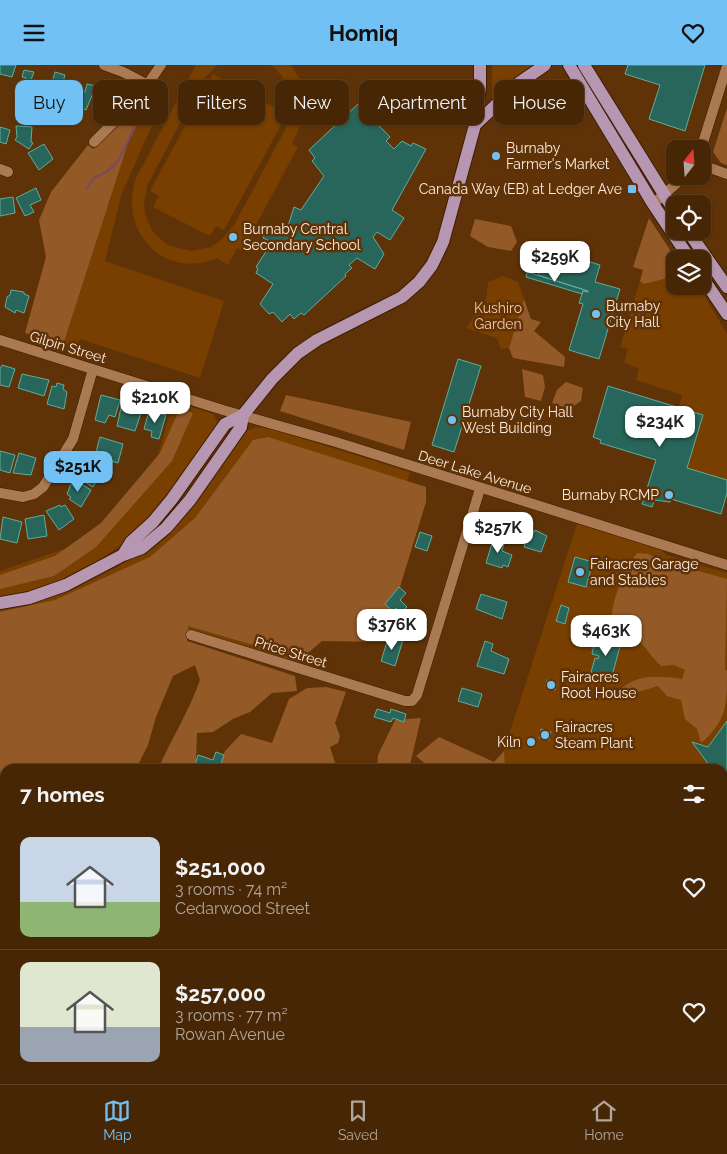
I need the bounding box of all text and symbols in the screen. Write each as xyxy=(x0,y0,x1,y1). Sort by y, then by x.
icon: menu xyxy=(20,19,48,47)
icon: heart xyxy=(679,19,707,47)
text: Homiq xyxy=(329,20,398,46)
chip: Buy xyxy=(15,80,83,125)
chip: Rent xyxy=(93,80,168,125)
chip: Filters xyxy=(178,80,265,125)
chip: New xyxy=(275,80,349,125)
chip: Apartment xyxy=(359,80,484,125)
chip: House xyxy=(494,80,584,125)
place label: Burnaby Farmer's Market xyxy=(506,140,610,172)
north arrow xyxy=(666,140,711,185)
map controls xyxy=(666,140,711,295)
marker: Burnaby Farmer's Market xyxy=(490,150,502,162)
place label: Canada Way (EB) at Ledger Ave xyxy=(419,181,622,197)
marker: Canada Way (EB) at Ledger Ave xyxy=(626,183,638,195)
button: locate xyxy=(666,195,711,240)
place label: Burnaby Central Secondary School xyxy=(243,221,361,253)
marker: Burnaby Central Secondary School xyxy=(227,231,239,243)
pin: $259K xyxy=(520,241,590,283)
text: $259K xyxy=(531,247,579,266)
button: layers xyxy=(666,250,711,295)
place label: Burnaby City Hall xyxy=(606,298,661,330)
park label: Kushiro Garden xyxy=(474,300,522,332)
marker: Burnaby City Hall xyxy=(590,308,602,320)
street label: Gilpin Street xyxy=(28,328,108,366)
pin: $210K xyxy=(120,381,190,424)
text: $210K xyxy=(131,388,179,407)
place label: Burnaby City Hall West Building xyxy=(462,404,573,436)
pin: $234K xyxy=(625,405,695,448)
text: $234K xyxy=(636,412,684,431)
marker: Burnaby City Hall West Building xyxy=(446,414,458,426)
street label: Deer Lake Avenue xyxy=(416,447,534,497)
pin: $251K xyxy=(43,451,113,493)
text: $251K xyxy=(55,457,101,476)
place label: Burnaby RCMP xyxy=(562,487,659,503)
marker: Burnaby RCMP xyxy=(663,489,675,501)
pin: $257K xyxy=(463,511,533,554)
text: $257K xyxy=(474,518,522,537)
place label: Fairacres Garage and Stables xyxy=(590,556,699,588)
marker: Fairacres Garage and Stables xyxy=(574,566,586,578)
pin: $376K xyxy=(357,609,427,651)
text: $376K xyxy=(368,615,416,634)
pin: $463K xyxy=(571,615,641,657)
text: $463K xyxy=(582,621,630,640)
street label: Price Street xyxy=(253,633,329,671)
place label: Fairacres Root House xyxy=(561,669,637,701)
marker: Fairacres Root House xyxy=(545,679,557,691)
place label: Fairacres Steam Plant xyxy=(555,719,633,751)
marker: Fairacres Steam Plant xyxy=(539,729,551,741)
place label: Kiln xyxy=(497,734,521,750)
marker: Kiln xyxy=(525,736,537,748)
icon: filters xyxy=(680,780,708,808)
text: 7 homes xyxy=(20,782,105,807)
text: $251,000 xyxy=(175,855,266,880)
icon: home xyxy=(60,857,120,917)
icon: heart xyxy=(680,873,708,901)
text: 3 rooms · 74 m² xyxy=(175,880,287,899)
text: Cedarwood Street xyxy=(175,899,310,918)
text: $257,000 xyxy=(175,981,266,1006)
icon: home xyxy=(60,982,120,1042)
icon: heart xyxy=(680,998,708,1026)
text: 3 rooms · 77 m² xyxy=(175,1006,288,1025)
text: Rowan Avenue xyxy=(175,1025,285,1044)
tab: Map xyxy=(103,1097,132,1143)
tab: Saved xyxy=(338,1097,378,1143)
tab: Home xyxy=(584,1097,624,1143)

